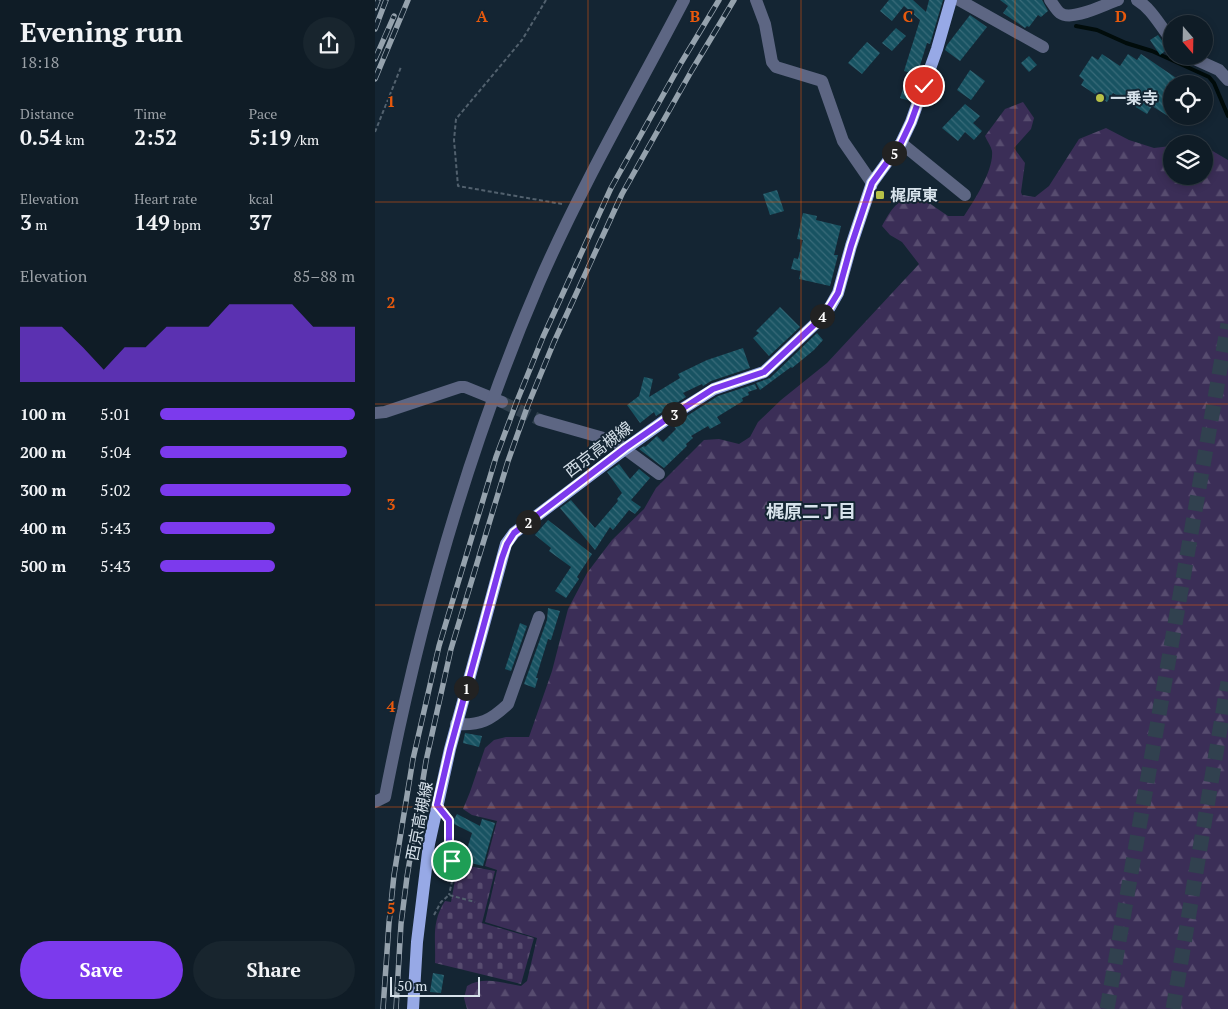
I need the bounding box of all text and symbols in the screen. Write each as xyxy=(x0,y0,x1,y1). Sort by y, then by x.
text: A xyxy=(476,5,488,27)
text: B xyxy=(690,5,700,27)
text: C xyxy=(903,5,913,27)
text: D xyxy=(1115,5,1127,27)
text: Evening run xyxy=(20,13,183,50)
north arrow xyxy=(1163,15,1213,65)
map controls xyxy=(1163,15,1213,185)
button: share xyxy=(303,17,355,69)
text: 18:18 xyxy=(20,51,59,73)
pin xyxy=(903,65,945,107)
icon: check xyxy=(910,72,938,100)
button: locate xyxy=(1163,75,1213,125)
place label: 一乗寺 xyxy=(1110,87,1158,109)
text: 1 xyxy=(386,90,396,112)
marker: 一乗寺 xyxy=(1094,92,1106,104)
text: Distance xyxy=(20,104,74,123)
text: Time xyxy=(134,104,166,123)
text: Pace xyxy=(249,104,277,123)
text: 0.54 xyxy=(20,123,62,151)
text: 2:52 xyxy=(134,123,177,151)
text: 5:19 xyxy=(249,123,291,151)
text: km xyxy=(62,130,85,149)
text: /km xyxy=(291,130,319,149)
button: layers xyxy=(1163,135,1213,185)
pin: 5 xyxy=(881,140,907,166)
text: 5 xyxy=(891,144,898,163)
place label: 梶原東 xyxy=(890,184,938,206)
text: Elevation xyxy=(20,189,79,208)
text: Heart rate xyxy=(134,189,197,208)
text: kcal xyxy=(249,189,274,208)
marker: 梶原東 xyxy=(874,189,886,201)
text: 3 xyxy=(20,208,32,236)
text: 149 xyxy=(134,208,170,236)
text: 37 xyxy=(249,208,272,236)
text: m xyxy=(32,215,47,234)
text: bpm xyxy=(170,215,201,234)
text: Elevation xyxy=(20,265,87,287)
text: 85–88 m xyxy=(293,265,355,287)
text: 2 xyxy=(386,291,396,313)
pin: 4 xyxy=(809,304,835,328)
text: 4 xyxy=(819,307,826,326)
pin: 3 xyxy=(661,402,687,426)
text: 100 m xyxy=(20,403,66,425)
text: 5:01 xyxy=(100,403,131,425)
text: 3 xyxy=(671,405,678,424)
street label: 西京高槻線 xyxy=(559,416,637,482)
text: 200 m xyxy=(20,441,66,463)
text: 5:04 xyxy=(100,441,131,463)
text: 300 m xyxy=(20,479,66,501)
text: 5:02 xyxy=(100,479,131,501)
text: 3 xyxy=(386,493,396,515)
district label: 梶原二丁目 xyxy=(766,499,856,523)
pin: 2 xyxy=(515,510,541,534)
text: 2 xyxy=(525,513,532,532)
text: 400 m xyxy=(20,517,66,539)
text: 5:43 xyxy=(100,517,131,539)
text: 500 m xyxy=(20,555,66,577)
text: 5:43 xyxy=(100,555,131,577)
pin: 1 xyxy=(453,676,479,700)
text: 1 xyxy=(463,679,470,698)
text: 4 xyxy=(386,695,396,717)
street label: 西京高槻線 xyxy=(401,780,437,862)
pin xyxy=(431,840,473,882)
icon: arrive xyxy=(438,847,466,875)
text: 5 xyxy=(386,897,396,919)
button: Save xyxy=(20,941,183,999)
button: Share xyxy=(193,941,355,999)
scale bar xyxy=(390,974,480,997)
text: 50 m xyxy=(397,976,427,995)

